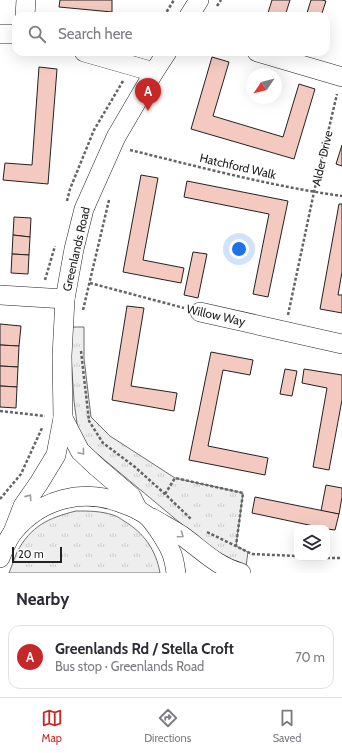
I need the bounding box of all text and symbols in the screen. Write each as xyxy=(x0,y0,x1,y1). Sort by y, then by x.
search box xyxy=(12,12,330,56)
icon: search xyxy=(26,23,48,45)
text: Search here xyxy=(58,25,133,43)
north arrow xyxy=(246,68,282,104)
pin: A xyxy=(135,78,161,111)
street label: Alder Drive xyxy=(308,129,336,187)
street label: Hatchford Walk xyxy=(198,150,278,182)
street label: Greenlands Road xyxy=(59,205,93,293)
your location xyxy=(229,239,249,259)
street label: Willow Way xyxy=(185,301,247,329)
one-way arrow xyxy=(78,447,85,455)
one-way arrow xyxy=(24,494,31,501)
map controls xyxy=(294,525,330,561)
button: layers xyxy=(294,525,330,561)
one-way arrow xyxy=(177,530,184,538)
scale bar xyxy=(12,545,62,564)
text: 20 m xyxy=(18,547,44,561)
text: Nearby xyxy=(16,589,69,609)
text: Greenlands Rd / Stella Croft xyxy=(55,640,234,658)
text: A xyxy=(26,649,34,665)
text: 70 m xyxy=(295,649,325,665)
text: Bus stop · Greenlands Road xyxy=(55,658,204,674)
tab: Map xyxy=(41,707,63,745)
tab: Directions xyxy=(144,707,191,745)
tab: Saved xyxy=(273,707,301,745)

